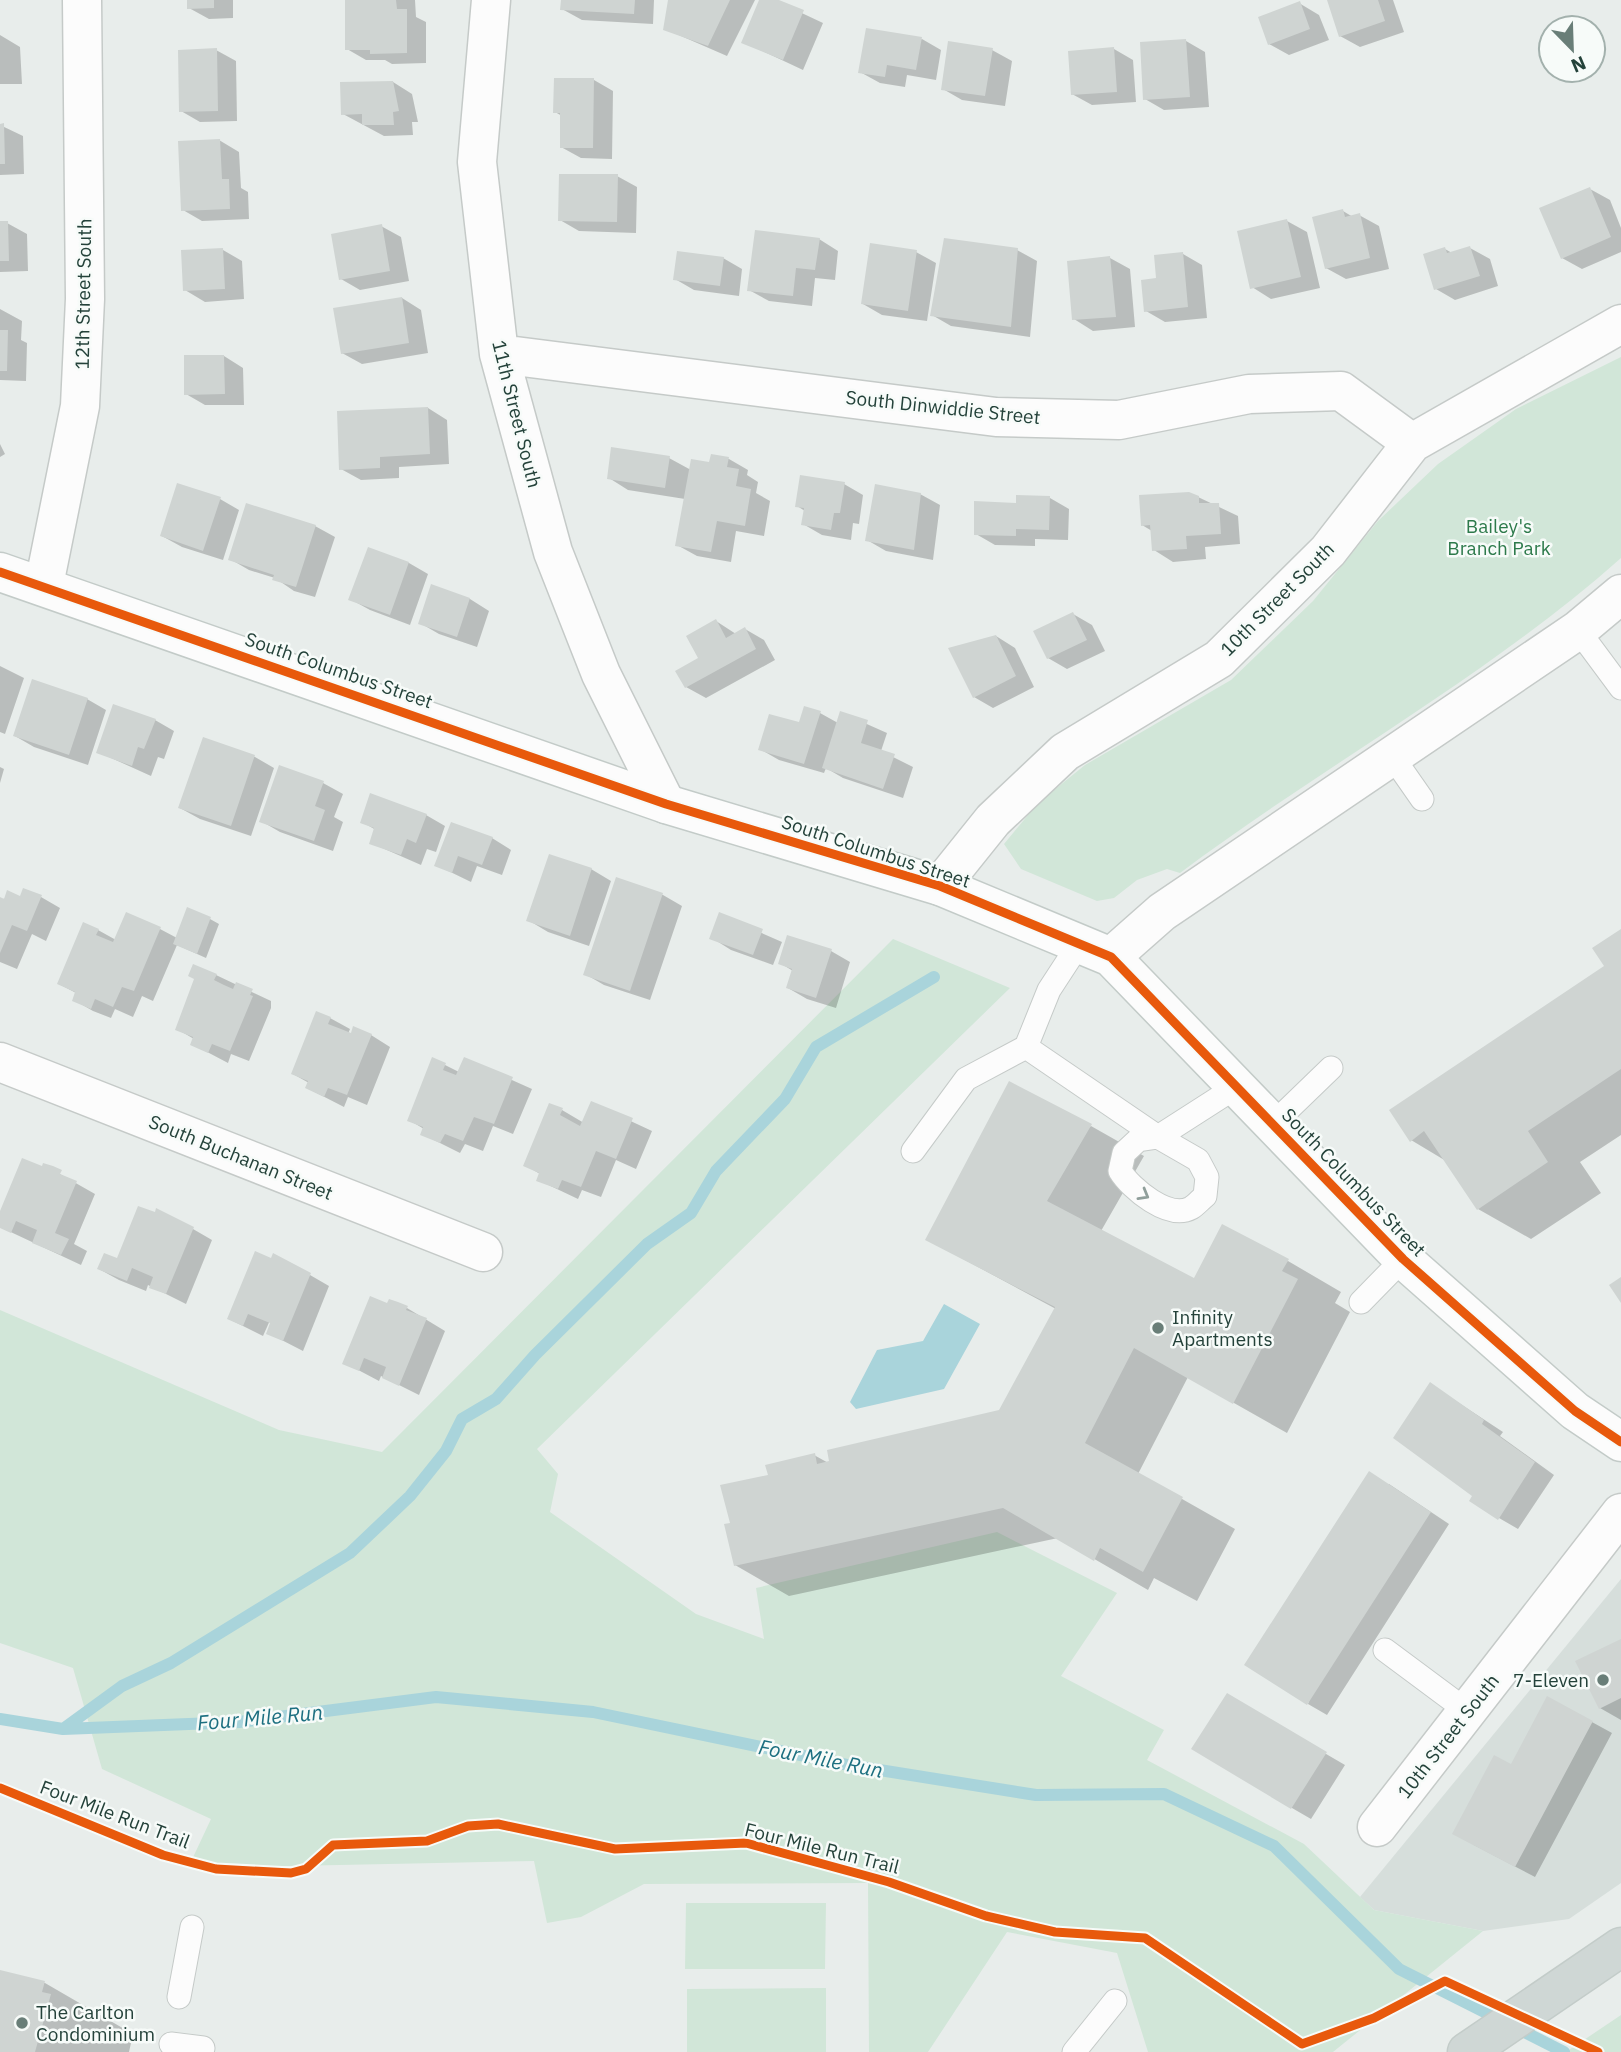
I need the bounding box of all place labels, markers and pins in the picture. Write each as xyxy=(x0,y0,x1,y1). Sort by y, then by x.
place label: Infinity Apartments xyxy=(1172,1305,1273,1351)
marker: Infinity Apartments xyxy=(1150,1320,1166,1336)
place label: 7-Eleven xyxy=(1513,1668,1589,1692)
marker: 7-Eleven xyxy=(1595,1672,1611,1688)
place label: The Carlton Condominium xyxy=(36,2000,155,2046)
marker: The Carlton Condominium xyxy=(14,2015,30,2031)

